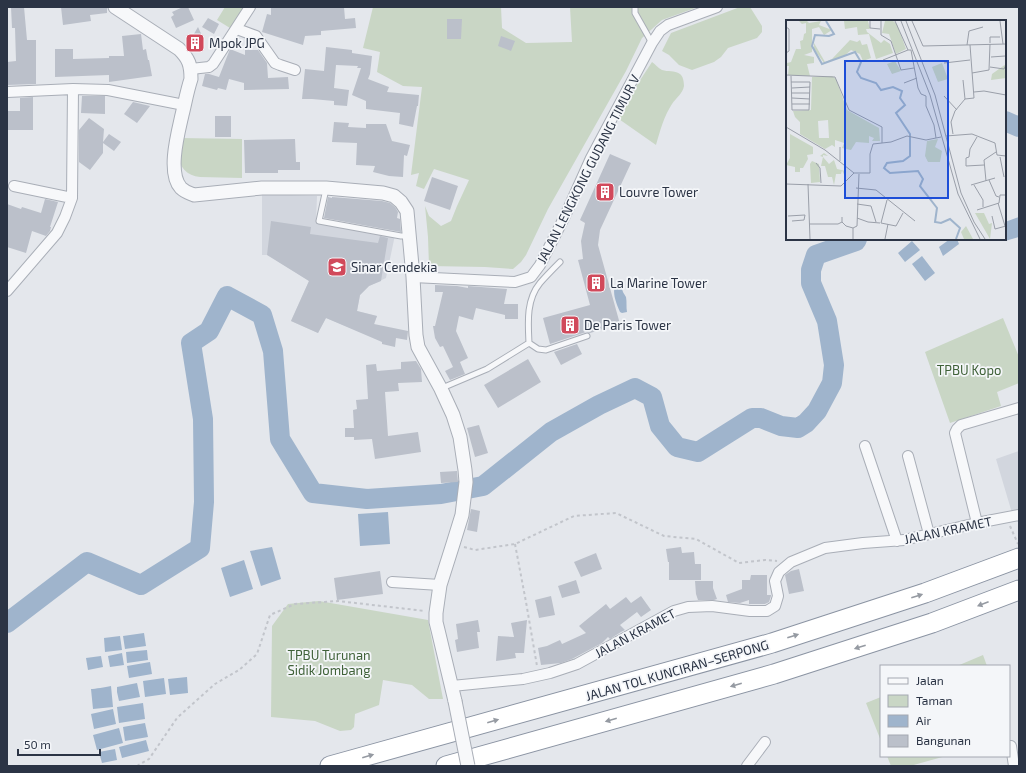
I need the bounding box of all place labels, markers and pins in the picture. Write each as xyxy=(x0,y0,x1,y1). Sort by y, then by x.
building icon: Mpok JPG xyxy=(184,32,206,54)
place label: Mpok JPG xyxy=(209,35,265,51)
building icon: Louvre Tower xyxy=(594,181,616,203)
place label: Louvre Tower xyxy=(619,184,698,200)
school or university icon: Sinar Cendekia xyxy=(326,256,348,278)
place label: Sinar Cendekia xyxy=(351,259,437,275)
building icon: La Marine Tower xyxy=(585,272,607,294)
place label: La Marine Tower xyxy=(610,275,707,291)
building icon: De Paris Tower xyxy=(559,314,581,336)
place label: De Paris Tower xyxy=(584,317,671,333)

